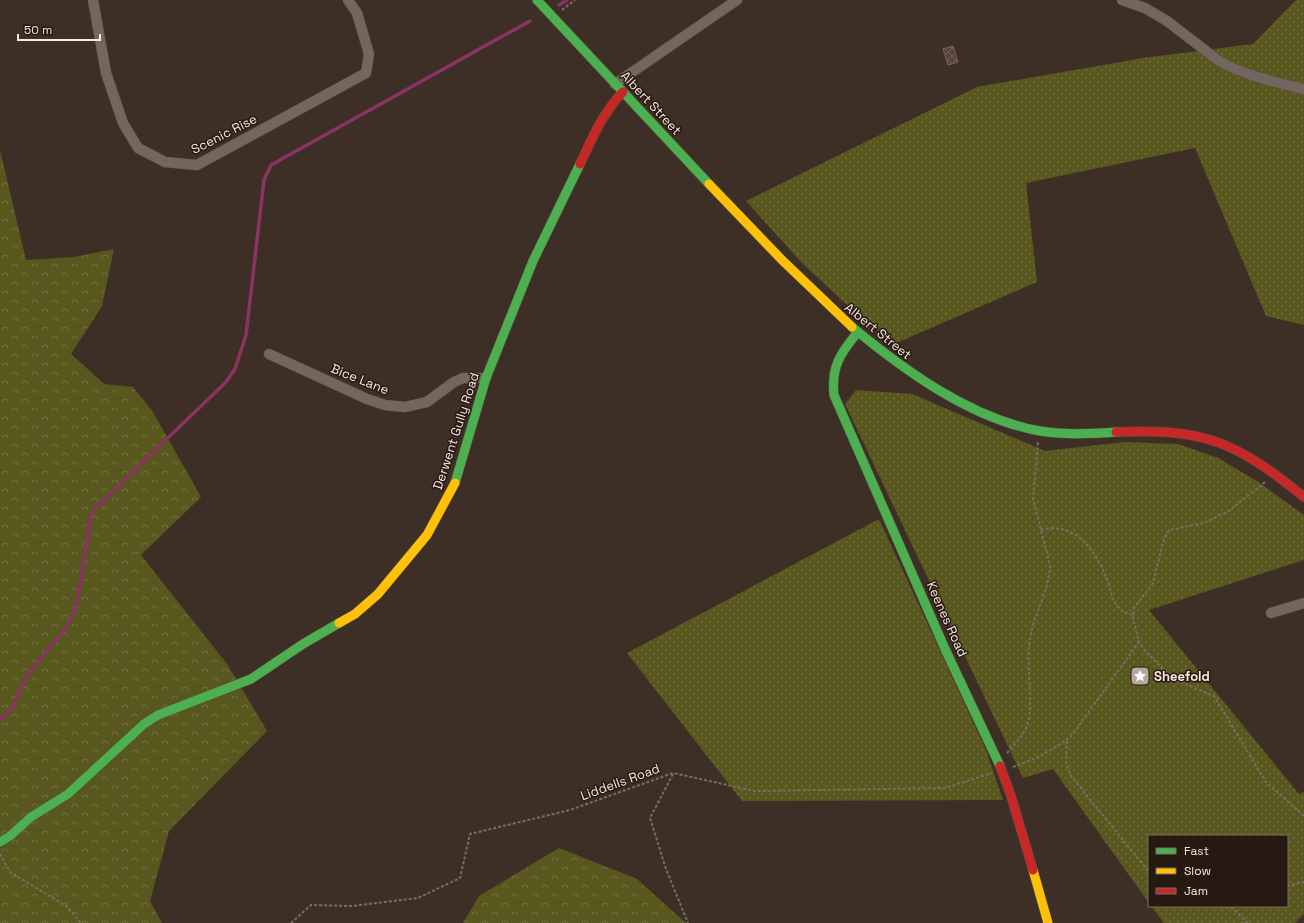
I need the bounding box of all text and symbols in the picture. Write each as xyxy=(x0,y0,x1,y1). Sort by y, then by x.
scale bar xyxy=(18,16,100,42)
text: 50 m xyxy=(24,22,52,38)
street label: Albert Street xyxy=(617,67,685,139)
street label: Scenic Rise xyxy=(188,110,260,158)
street label: Albert Street xyxy=(841,299,915,363)
street label: Bice Lane xyxy=(329,360,391,398)
street label: Derwent Gully Road xyxy=(429,370,483,492)
street label: Keenes Road xyxy=(923,579,971,659)
place icon: Sheefold xyxy=(1129,665,1151,687)
place label: Sheefold xyxy=(1154,668,1210,685)
street label: Liddells Road xyxy=(578,760,662,804)
legend xyxy=(1148,835,1288,907)
text: Fast xyxy=(1184,843,1209,859)
text: Slow xyxy=(1184,863,1211,879)
text: Jam xyxy=(1184,883,1208,899)

